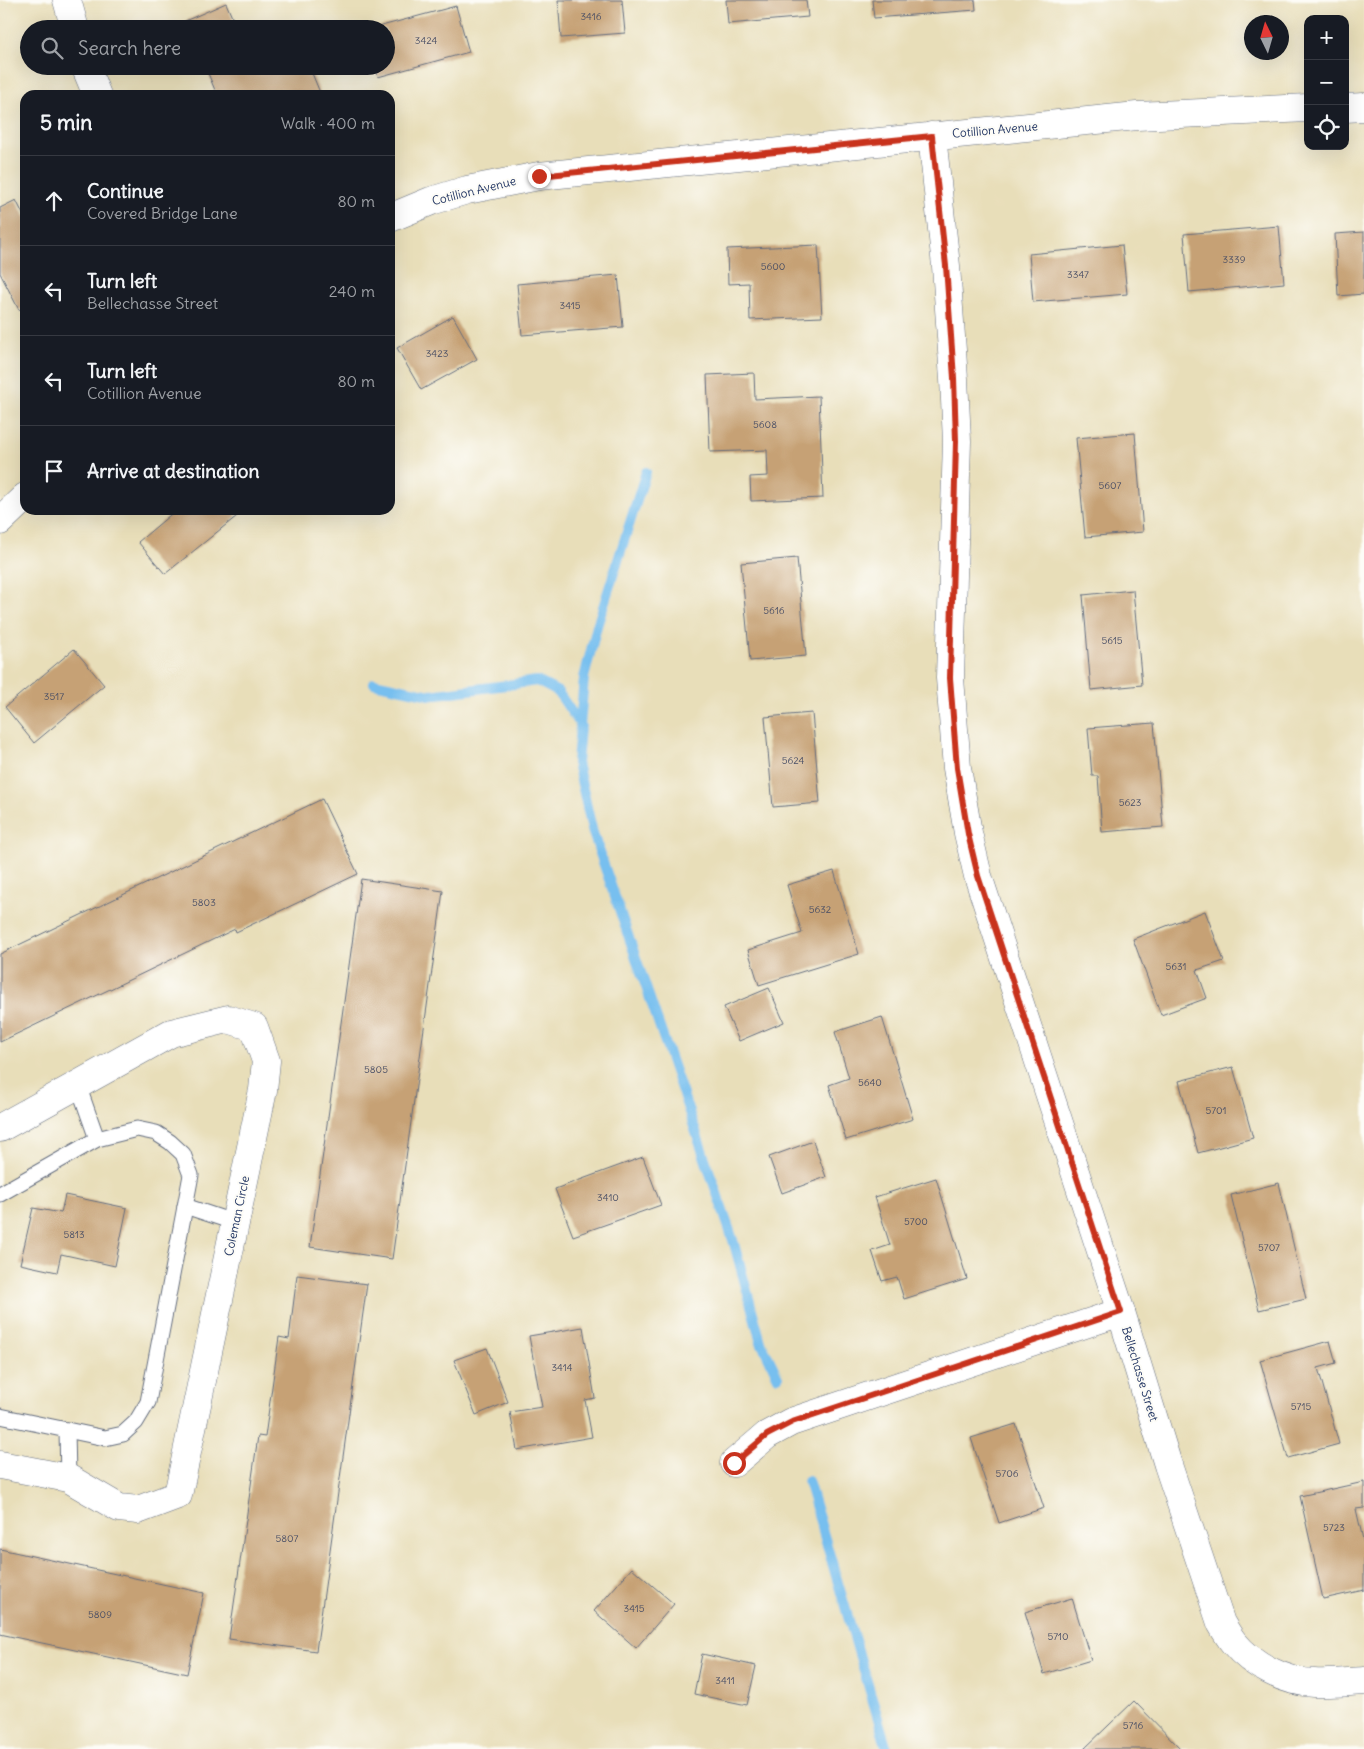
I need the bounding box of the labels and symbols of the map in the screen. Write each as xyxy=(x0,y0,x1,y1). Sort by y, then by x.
house number: 3416 xyxy=(580,10,602,23)
north arrow xyxy=(1244,15,1289,60)
house number: 3424 xyxy=(415,34,437,47)
street label: Cotillion Avenue xyxy=(951,118,1038,141)
route end xyxy=(528,165,551,188)
street label: Cotillion Avenue xyxy=(430,173,517,208)
house number: 3339 xyxy=(1223,253,1246,266)
house number: 5600 xyxy=(761,260,785,273)
house number: 3347 xyxy=(1067,268,1089,281)
house number: 3415 xyxy=(559,299,581,312)
house number: 3423 xyxy=(426,347,449,360)
house number: 5608 xyxy=(753,418,777,431)
house number: 5607 xyxy=(1099,479,1122,492)
house number: 5616 xyxy=(763,604,785,617)
house number: 5615 xyxy=(1101,634,1123,647)
house number: 3517 xyxy=(44,690,64,703)
house number: 5624 xyxy=(782,754,805,767)
house number: 5623 xyxy=(1119,796,1142,809)
house number: 5803 xyxy=(192,896,216,909)
house number: 5632 xyxy=(809,903,832,916)
house number: 5631 xyxy=(1165,960,1187,973)
house number: 5805 xyxy=(364,1063,388,1076)
house number: 5640 xyxy=(858,1076,882,1089)
house number: 5701 xyxy=(1205,1104,1227,1117)
street label: Coleman Circle xyxy=(221,1174,252,1257)
house number: 3410 xyxy=(597,1191,619,1204)
house number: 5700 xyxy=(904,1215,928,1228)
house number: 5813 xyxy=(63,1228,85,1241)
house number: 5707 xyxy=(1258,1241,1280,1254)
street label: Bellechasse Street xyxy=(1119,1325,1162,1423)
house number: 3414 xyxy=(551,1361,573,1374)
house number: 5715 xyxy=(1291,1400,1311,1413)
route start xyxy=(723,1452,746,1475)
house number: 5706 xyxy=(996,1467,1019,1480)
house number: 5723 xyxy=(1323,1521,1345,1534)
house number: 5807 xyxy=(276,1532,299,1545)
house number: 3415 xyxy=(623,1602,645,1615)
house number: 5809 xyxy=(88,1608,112,1621)
house number: 5710 xyxy=(1047,1630,1069,1643)
house number: 3411 xyxy=(715,1674,735,1687)
house number: 5716 xyxy=(1123,1719,1143,1732)

